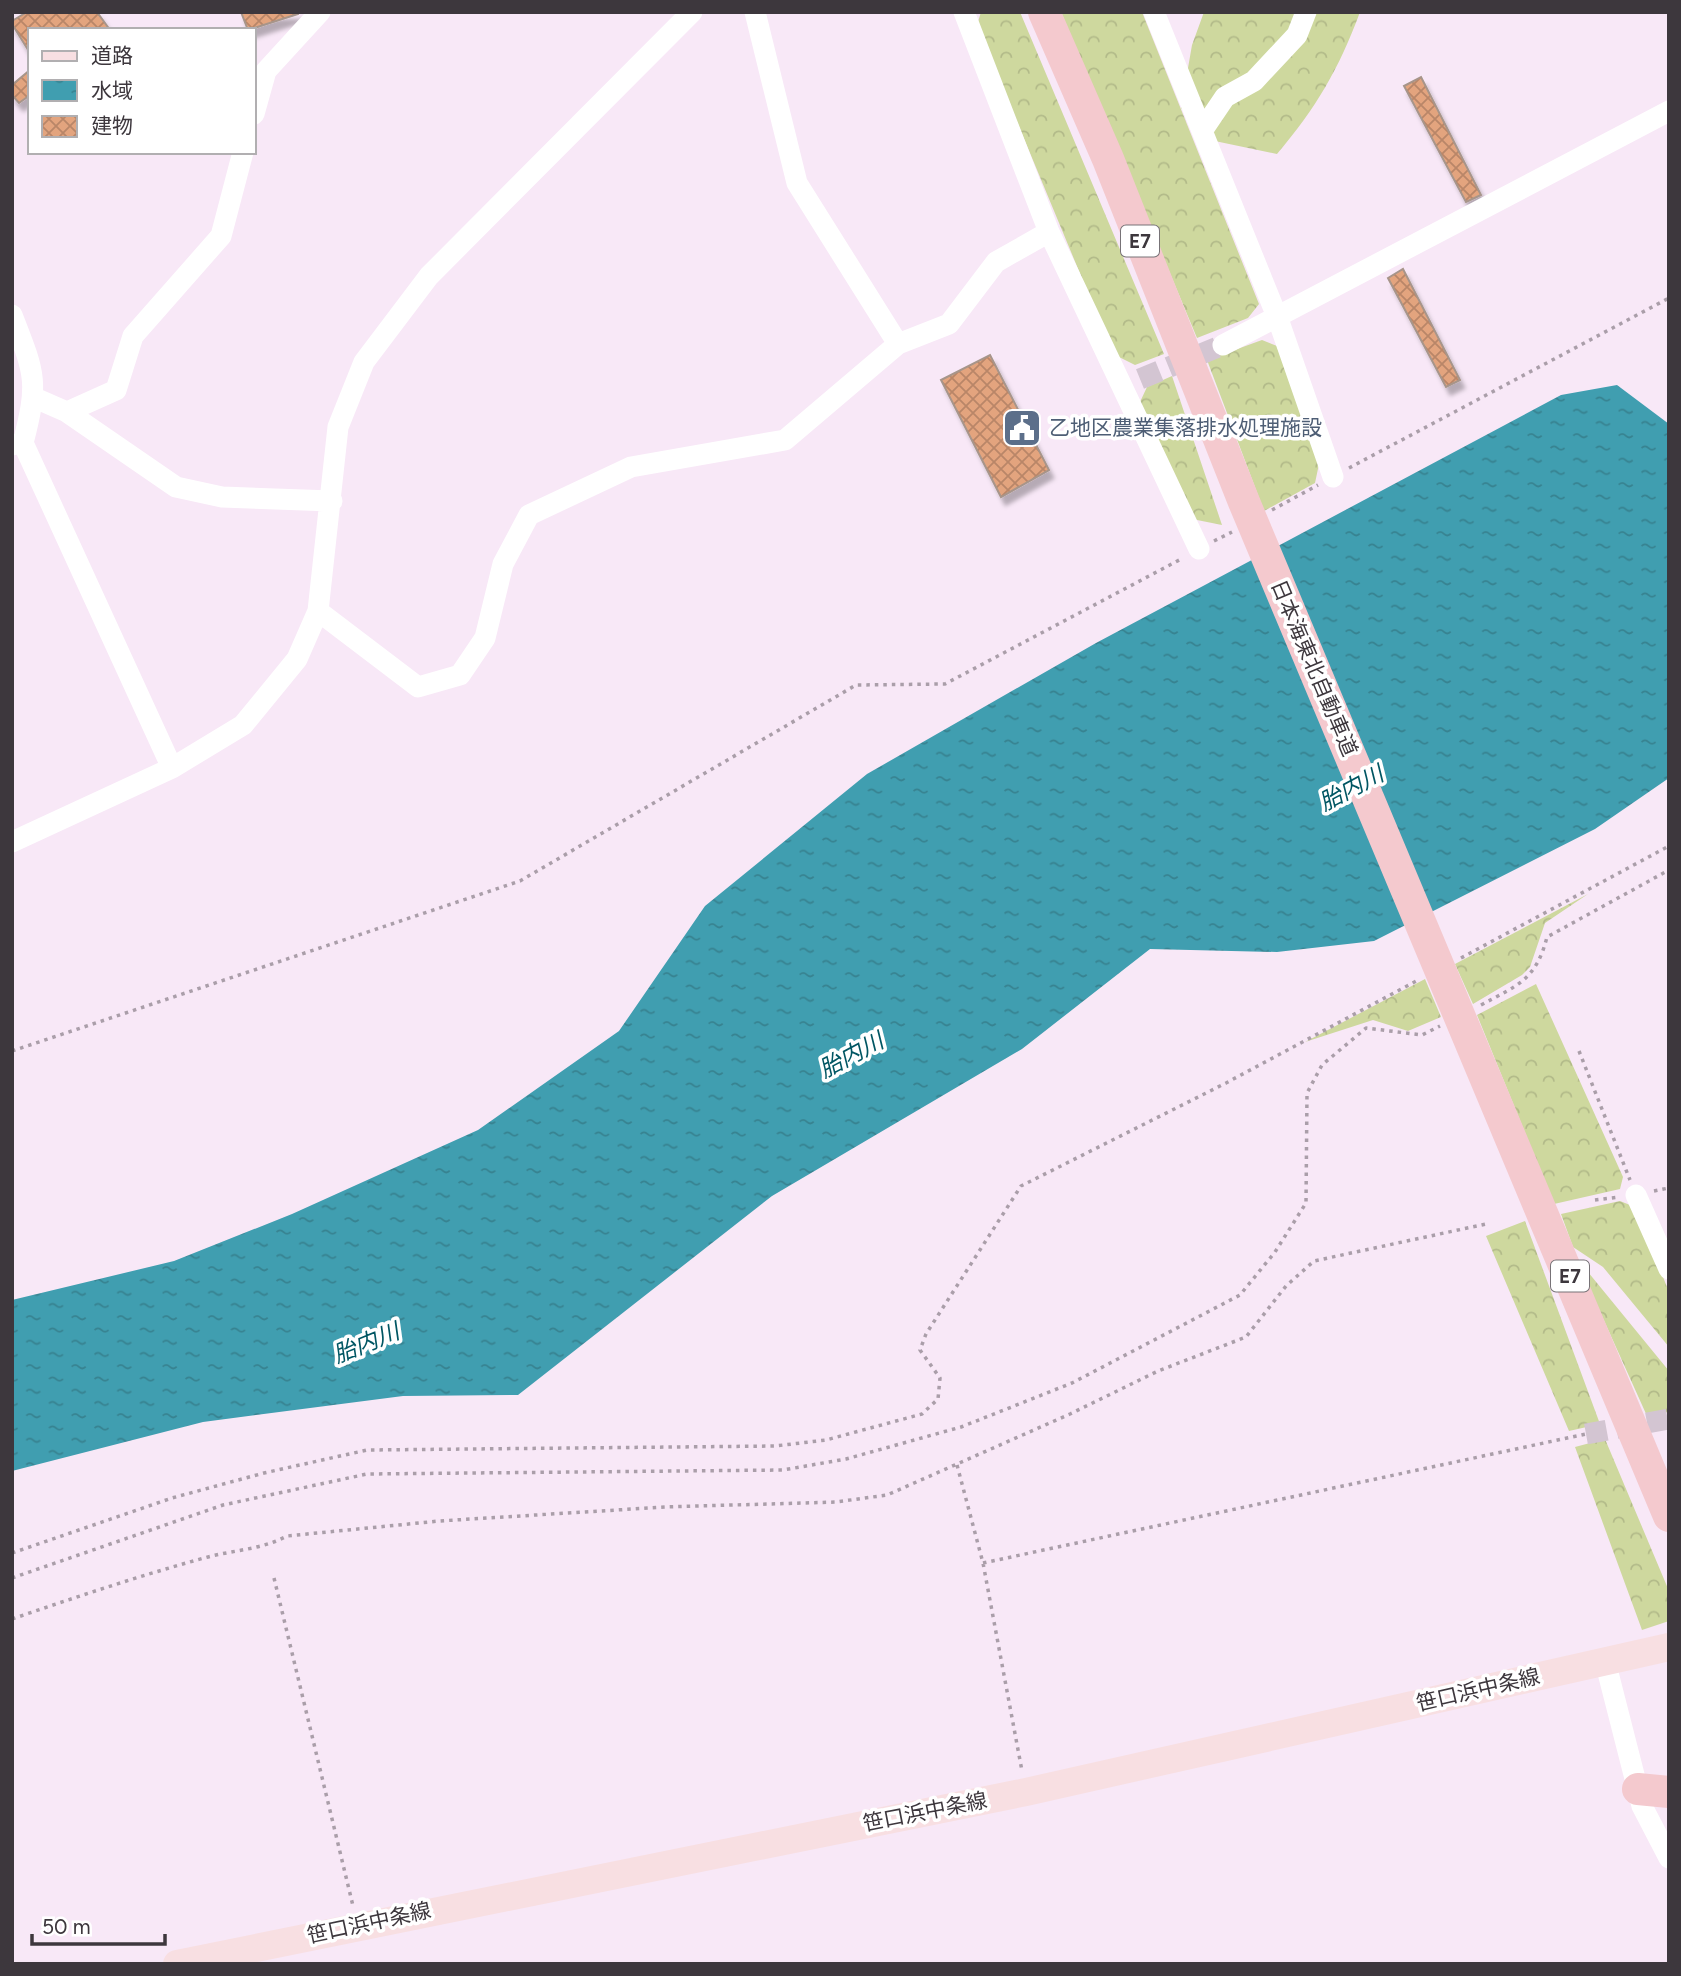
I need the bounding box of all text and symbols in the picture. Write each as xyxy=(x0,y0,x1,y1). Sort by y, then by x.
legend xyxy=(28,28,256,154)
text: 道路 xyxy=(91,43,133,68)
text: 水域 xyxy=(91,78,133,103)
text: 建物 xyxy=(91,113,133,138)
road number: E7 xyxy=(1121,226,1159,256)
public building icon: 乙地区農業集落排水処理施設 xyxy=(1001,407,1043,449)
place label: 乙地区農業集落排水処理施設 xyxy=(1049,415,1322,440)
street label: 日本海東北自動車道 xyxy=(1266,576,1363,760)
water label: 胎内川 xyxy=(1314,758,1391,817)
water label: 胎内川 xyxy=(814,1025,891,1084)
road number: E7 xyxy=(1551,1260,1589,1292)
water label: 胎内川 xyxy=(329,1316,406,1369)
street label: 笹口浜中条線 xyxy=(1414,1663,1542,1716)
street label: 笹口浜中条線 xyxy=(861,1787,989,1836)
street label: 笹口浜中条線 xyxy=(305,1897,433,1948)
scale bar xyxy=(32,1902,164,1946)
text: 50 m xyxy=(42,1914,91,1939)

